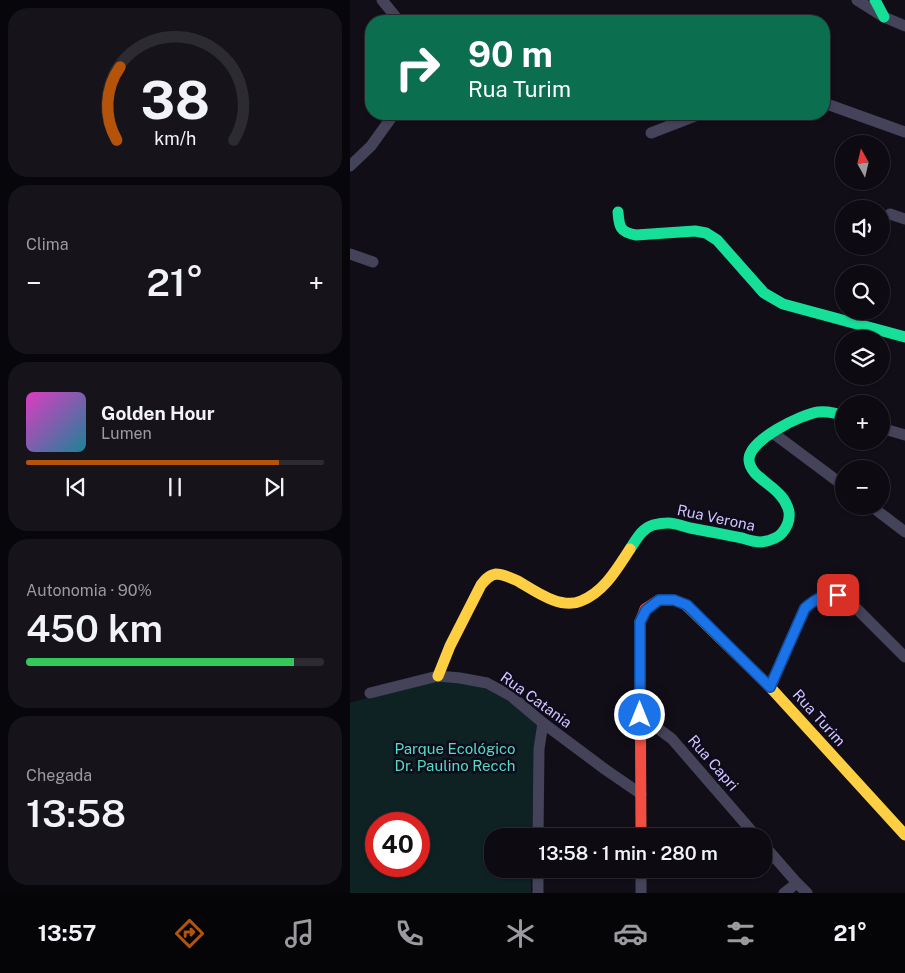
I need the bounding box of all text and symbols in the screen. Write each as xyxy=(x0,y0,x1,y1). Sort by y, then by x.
text: 90 m xyxy=(468,34,553,75)
icon: right xyxy=(385,35,450,100)
text: 38 xyxy=(140,70,210,131)
text: Rua Turim xyxy=(468,76,571,102)
text: km/h xyxy=(154,128,196,149)
north arrow xyxy=(835,135,890,190)
map controls xyxy=(835,135,890,515)
button: sound xyxy=(835,200,890,255)
text: Clima xyxy=(26,235,69,254)
text: 21° xyxy=(146,260,204,305)
button: search xyxy=(835,265,890,320)
text: − xyxy=(26,266,42,299)
text: + xyxy=(308,266,324,299)
button: layers xyxy=(835,330,890,385)
button: + xyxy=(835,395,890,450)
text: Golden Hour xyxy=(101,402,215,424)
text: Lumen xyxy=(101,424,152,443)
button: − xyxy=(835,460,890,515)
icon: previous xyxy=(62,473,90,501)
icon: pause xyxy=(161,473,189,501)
icon: next xyxy=(260,473,288,501)
street label: Rua Verona xyxy=(676,501,757,534)
pin xyxy=(817,574,859,616)
text: Autonomia · 90% xyxy=(26,581,152,600)
icon: arrive xyxy=(824,581,852,609)
text: 450 km xyxy=(26,606,163,651)
street label: Rua Catania xyxy=(497,668,575,731)
street label: Rua Turim xyxy=(790,686,849,749)
position arrow xyxy=(613,688,665,740)
street label: Rua Capri xyxy=(685,732,742,794)
park label: Parque Ecológico Dr. Paulino Recch xyxy=(394,740,516,774)
text: Chegada xyxy=(26,766,92,785)
text: 13:58 xyxy=(26,791,126,836)
speed limit sign: 40 xyxy=(365,812,430,877)
text: 13:58 · 1 min · 280 m xyxy=(538,842,718,864)
icon: directions xyxy=(172,916,207,951)
icon: music xyxy=(282,916,317,951)
icon: phone xyxy=(392,916,427,951)
icon: climate xyxy=(503,916,538,951)
icon: car xyxy=(613,916,648,951)
icon: filters xyxy=(723,916,758,951)
text: 13:57 xyxy=(38,920,96,946)
text: 21° xyxy=(833,920,867,946)

